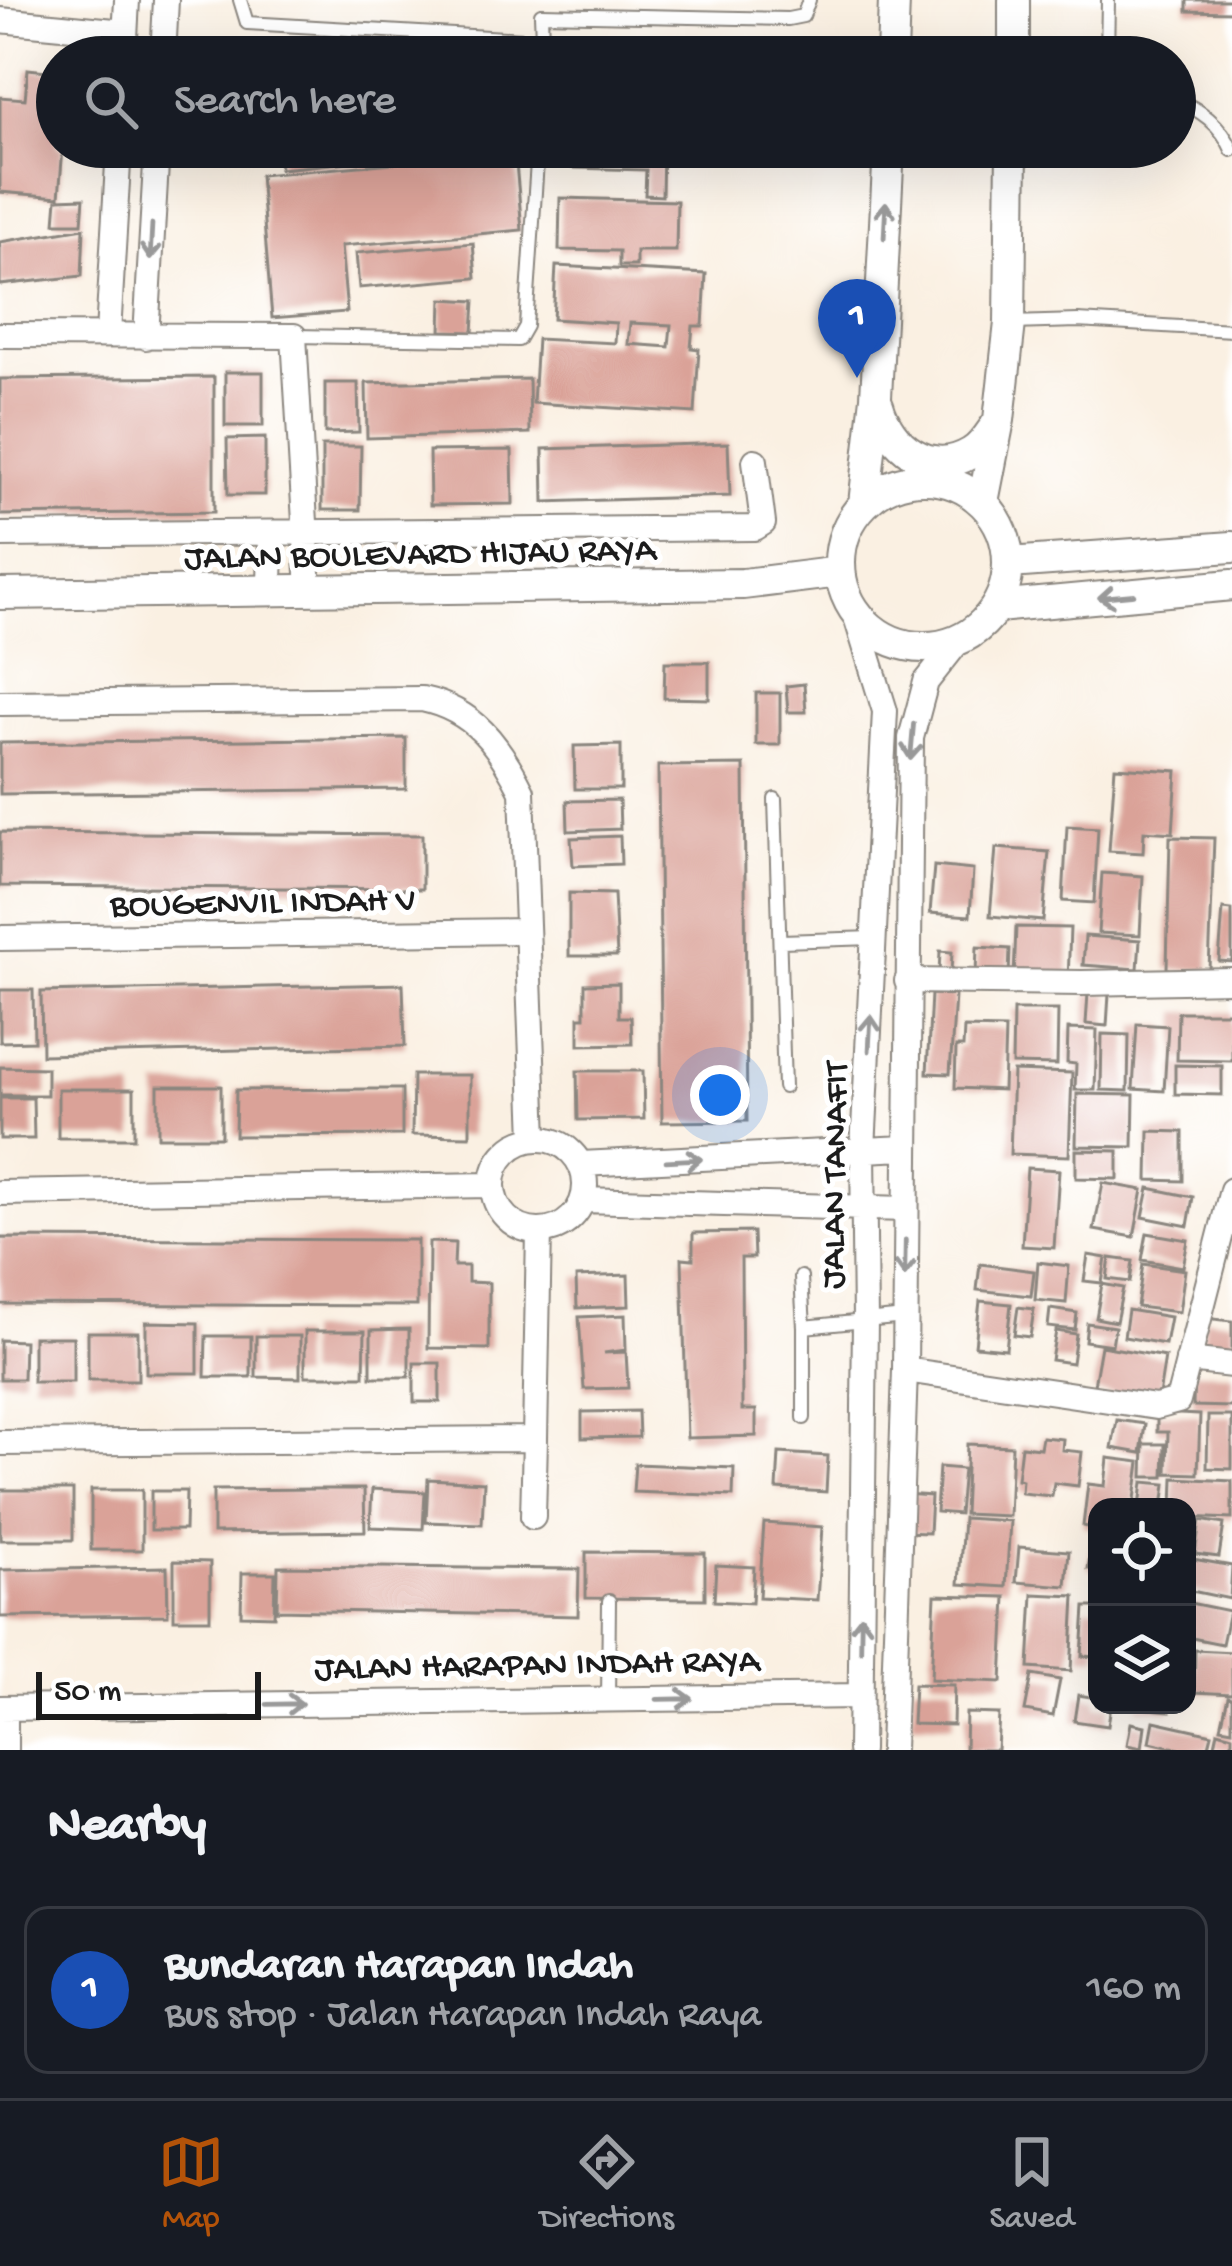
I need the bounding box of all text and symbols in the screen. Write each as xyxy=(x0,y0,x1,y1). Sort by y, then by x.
search box xyxy=(36,36,1196,168)
icon: search xyxy=(78,69,144,135)
text: Search here xyxy=(174,76,396,129)
one-way arrow xyxy=(874,201,897,240)
one-way arrow xyxy=(140,222,163,261)
pin: 1 xyxy=(818,279,896,378)
street label: JALAN BOULEVARD HIJAU RAYA xyxy=(184,531,658,582)
one-way arrow xyxy=(1097,585,1136,608)
one-way arrow xyxy=(900,722,923,761)
street label: BOUGENVIL INDAH V xyxy=(109,881,416,930)
one-way arrow xyxy=(858,1014,881,1053)
street label: JALAN TANAFIT xyxy=(814,1059,861,1289)
your location xyxy=(690,1065,750,1125)
one-way arrow xyxy=(664,1148,703,1171)
one-way arrow xyxy=(894,1238,917,1277)
map controls xyxy=(1088,1498,1196,1714)
button: locate xyxy=(1088,1498,1196,1606)
button: layers xyxy=(1088,1606,1196,1714)
one-way arrow xyxy=(849,1614,872,1653)
street label: JALAN HARAPAN INDAH RAYA xyxy=(314,1642,762,1693)
scale bar xyxy=(36,1666,261,1719)
text: 50 m xyxy=(54,1674,121,1712)
one-way arrow xyxy=(655,1687,694,1710)
one-way arrow xyxy=(265,1693,304,1715)
text: Nearby xyxy=(48,1798,206,1858)
text: Bundaran Harapan Indah xyxy=(165,1941,633,1994)
text: 1 xyxy=(82,1967,98,2013)
text: 160 m xyxy=(1086,1967,1181,2013)
text: Bus stop · Jalan Harapan Indah Raya xyxy=(165,1994,761,2040)
tab: Map xyxy=(158,2129,224,2239)
tab: Directions xyxy=(540,2129,674,2239)
tab: Saved xyxy=(990,2129,1074,2239)

